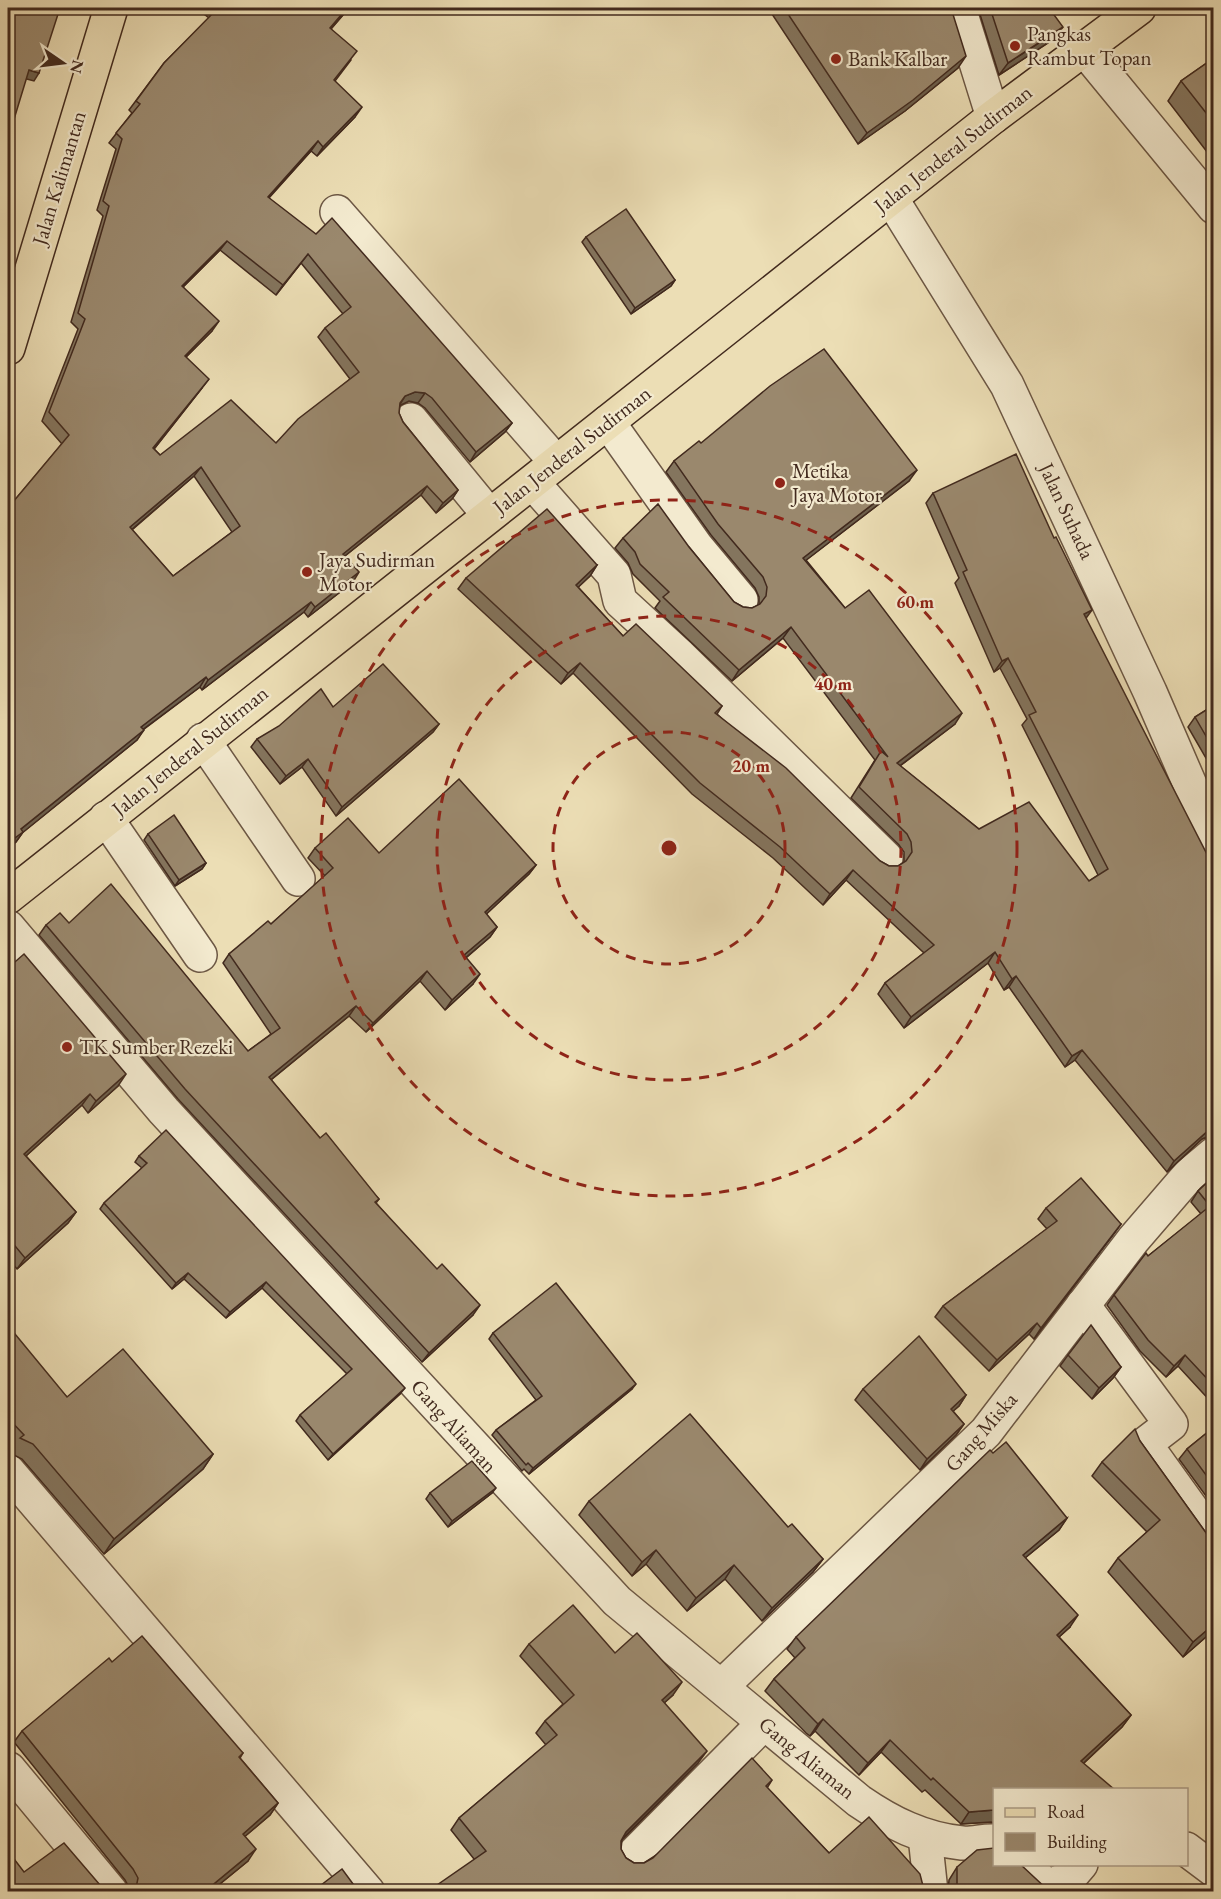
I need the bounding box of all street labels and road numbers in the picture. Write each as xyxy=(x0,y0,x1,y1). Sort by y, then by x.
street label: Jalan Jenderal Sudirman xyxy=(867,78,1037,220)
street label: Jalan Kalimantan xyxy=(25,107,92,250)
street label: Jalan Jenderal Sudirman xyxy=(486,379,656,521)
street label: Jalan Suhada xyxy=(1033,456,1102,564)
street label: Jalan Jenderal Sudirman xyxy=(104,679,273,823)
street label: Gang Aliaman xyxy=(405,1373,504,1478)
street label: Gang Miska xyxy=(939,1386,1023,1477)
street label: Gang Aliaman xyxy=(753,1710,861,1805)

